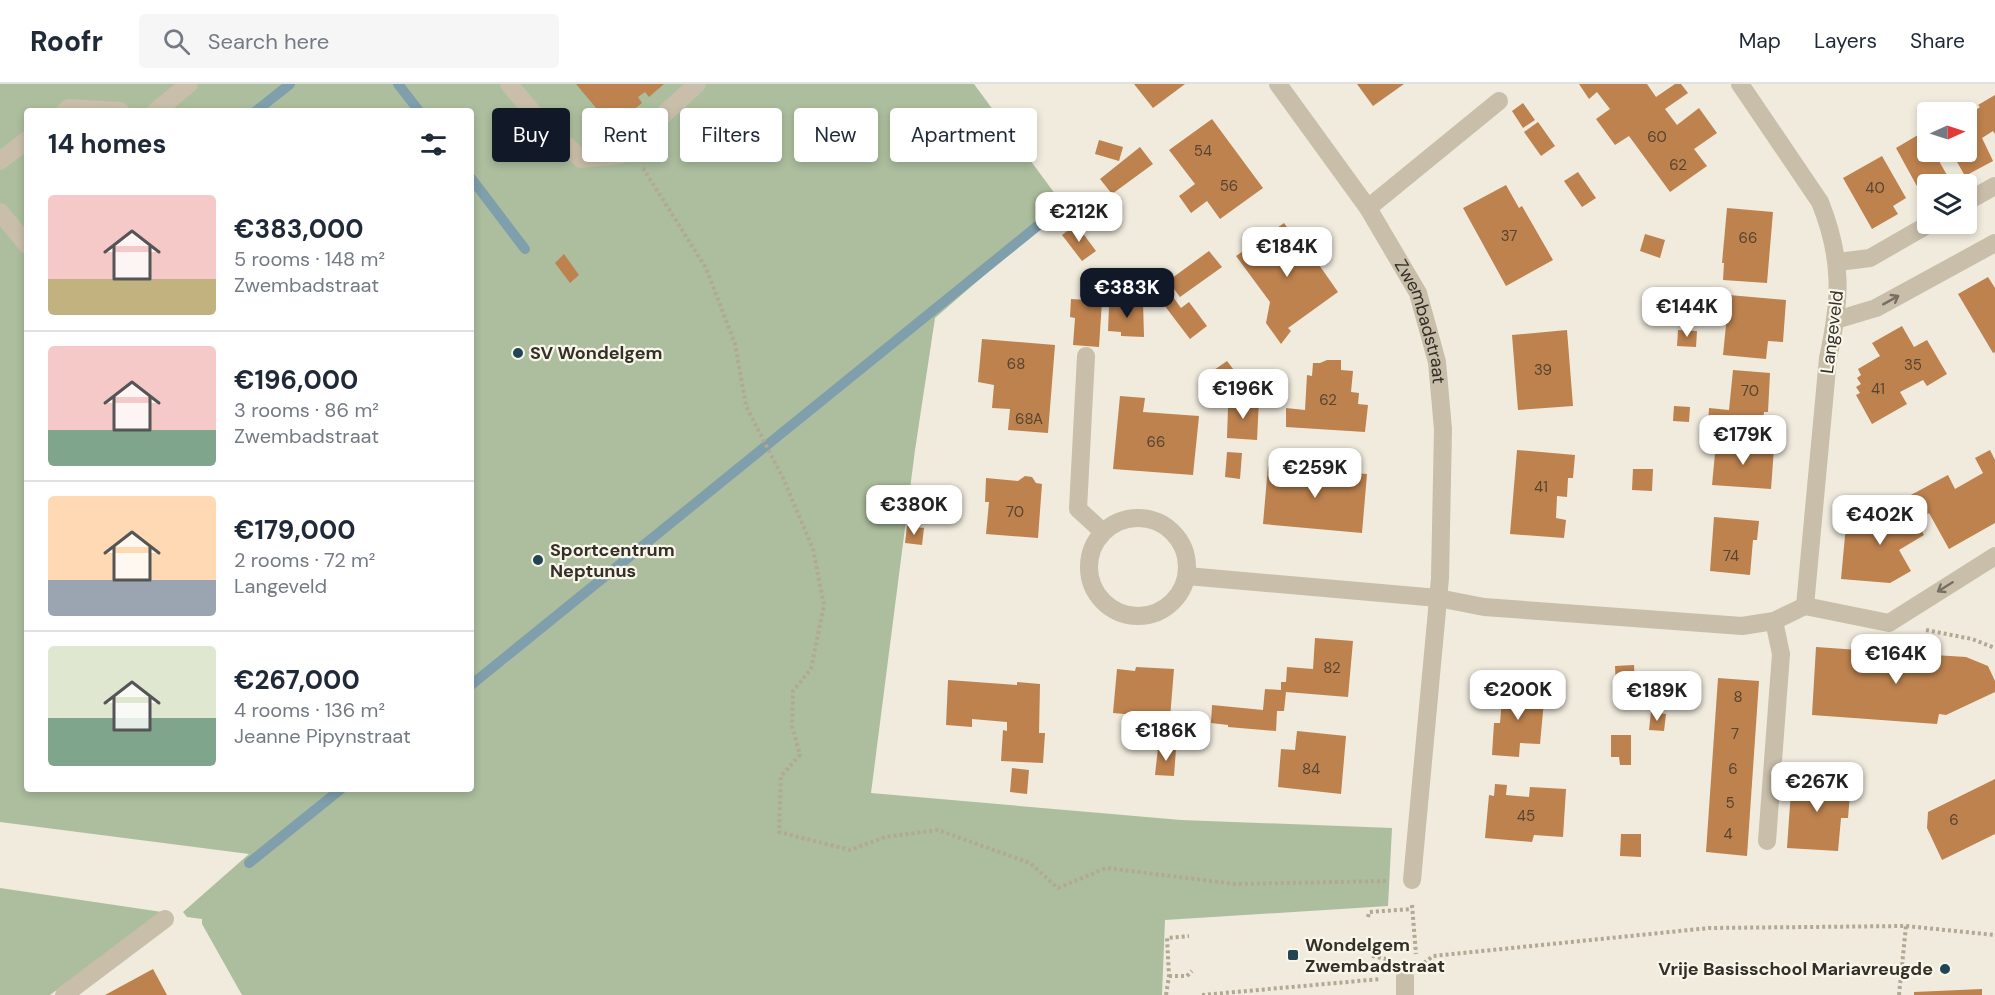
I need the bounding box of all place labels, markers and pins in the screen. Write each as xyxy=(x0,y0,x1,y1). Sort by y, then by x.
pin: €212K xyxy=(1037,192,1121,243)
pin: €184K xyxy=(1245,227,1329,278)
pin: €383K xyxy=(1085,268,1169,319)
pin: €144K xyxy=(1645,287,1729,338)
place label: SV Wondelgem xyxy=(530,341,662,365)
marker: SV Wondelgem xyxy=(511,346,525,360)
pin: €196K xyxy=(1201,369,1285,420)
pin: €179K xyxy=(1701,415,1785,466)
pin: €259K xyxy=(1273,448,1357,499)
pin: €380K xyxy=(872,485,956,536)
pin: €402K xyxy=(1838,495,1922,546)
place label: Sportcentrum Neptunus xyxy=(550,538,675,583)
marker: Sportcentrum Neptunus xyxy=(531,553,545,567)
pin: €164K xyxy=(1854,634,1938,685)
pin: €200K xyxy=(1476,670,1560,721)
pin: €189K xyxy=(1615,671,1699,722)
pin: €186K xyxy=(1124,711,1208,762)
pin: €267K xyxy=(1775,762,1859,813)
place label: Wondelgem Zwembadstraat xyxy=(1305,933,1445,978)
marker: Wondelgem Zwembadstraat xyxy=(1286,948,1300,962)
place label: Vrije Basisschool Mariavreugde xyxy=(1658,957,1933,981)
marker: Vrije Basisschool Mariavreugde xyxy=(1938,962,1952,976)

